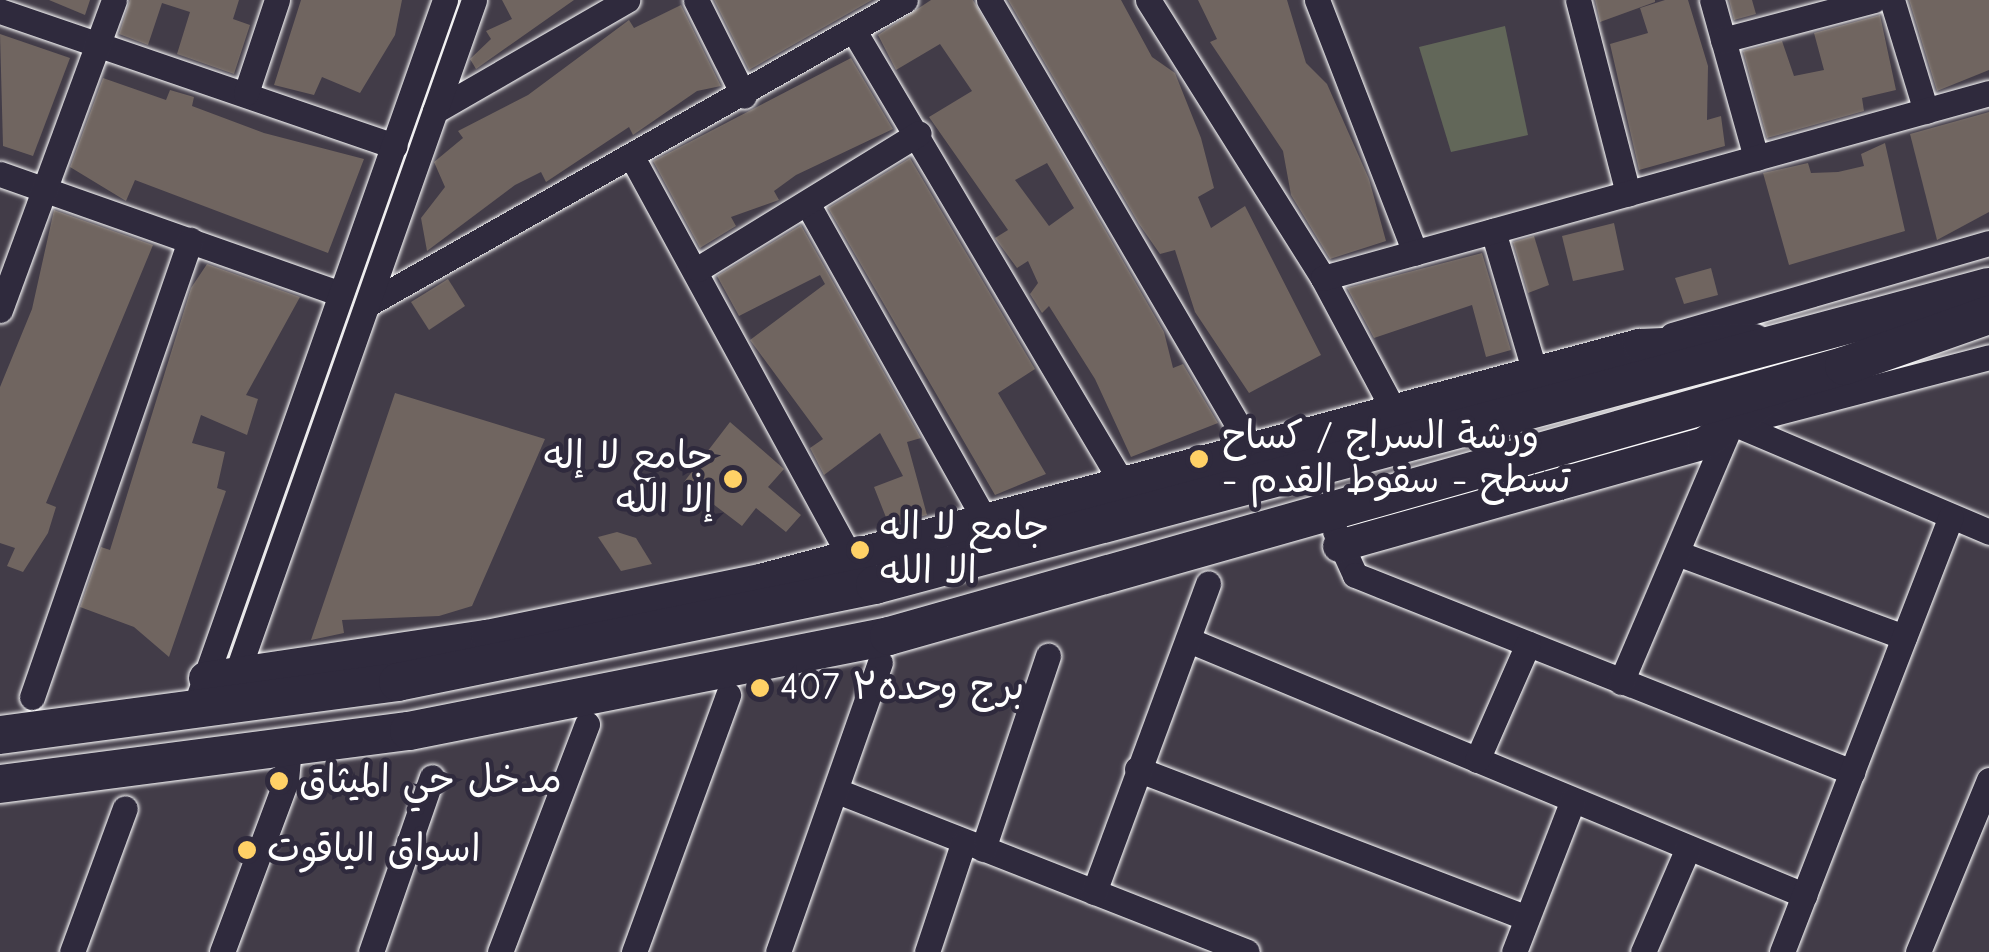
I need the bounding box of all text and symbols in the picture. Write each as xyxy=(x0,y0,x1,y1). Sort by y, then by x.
place label: ورشة السراج / كساح - تسطح - سقوط القدم xyxy=(1222,414,1570,504)
place label: جامع لا إله إلا الله xyxy=(544,434,713,524)
marker: ورشة السراج / كساح - تسطح - سقوط القدم xyxy=(1186,446,1212,472)
marker: جامع لا إله إلا الله xyxy=(722,468,744,490)
place label: جامع لا اله الا الله xyxy=(880,505,1049,594)
marker: جامع لا اله الا الله xyxy=(849,539,871,561)
place label: برج وحده٣ 407 xyxy=(780,665,1024,711)
marker: برج وحده٣ 407 xyxy=(749,677,771,699)
place label: مدخل حي الميثاق xyxy=(299,758,562,804)
marker: مدخل حي الميثاق xyxy=(268,770,290,792)
place label: اسواق الياقوت xyxy=(267,827,480,873)
marker: اسواق الياقوت xyxy=(236,839,258,861)

